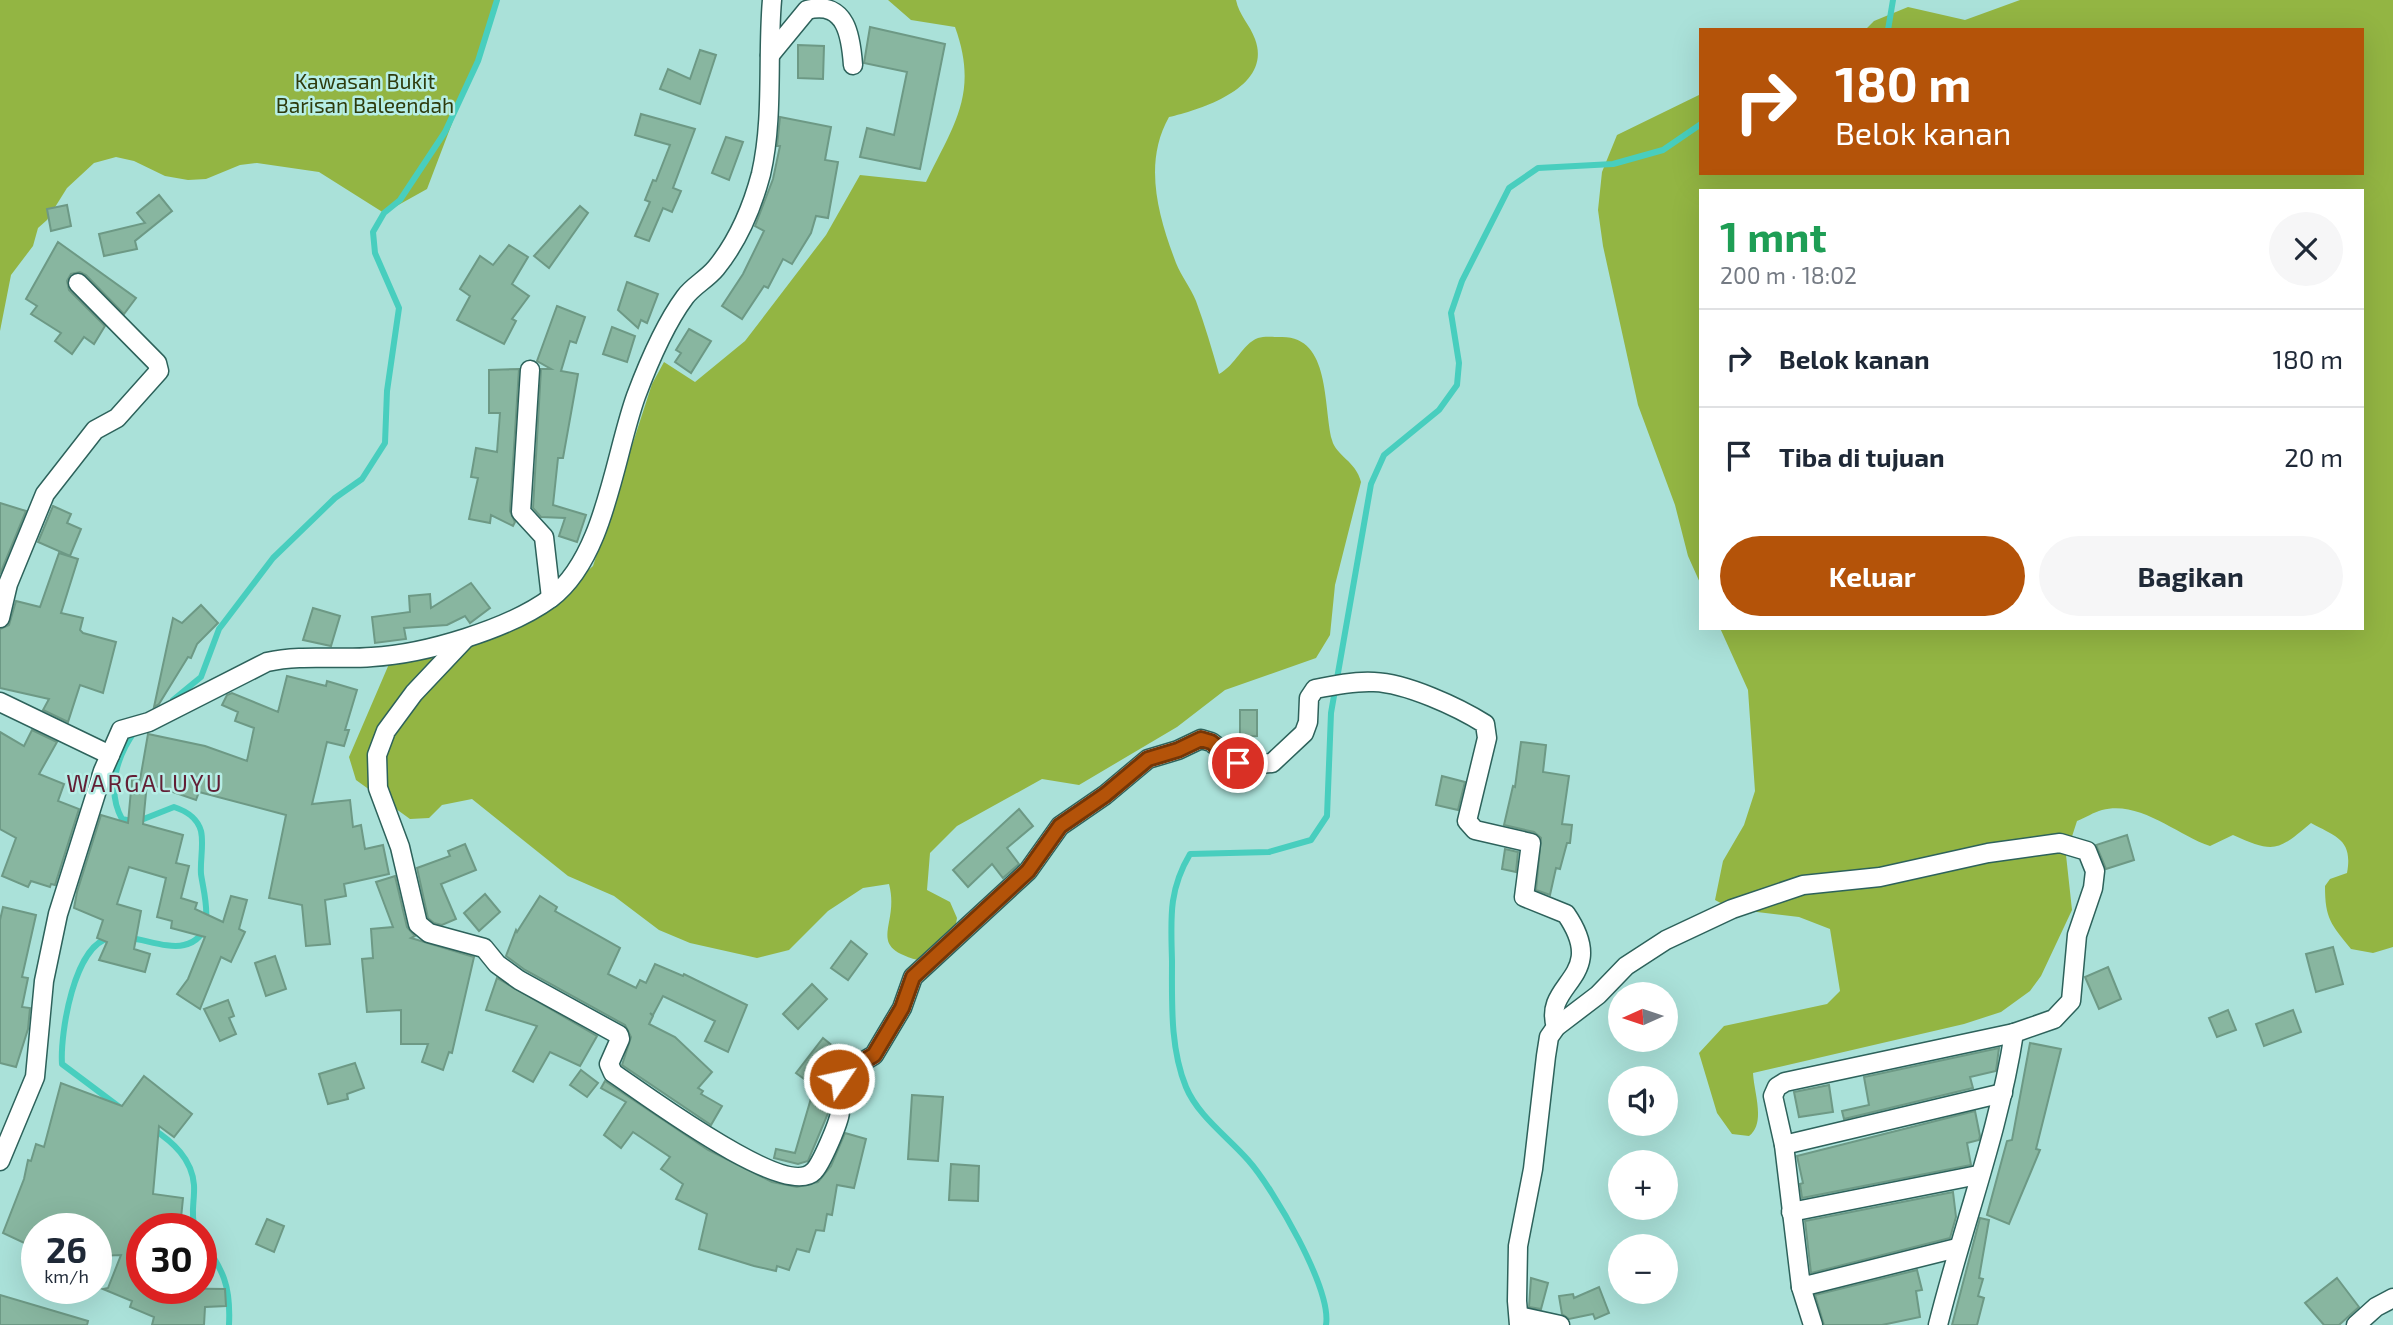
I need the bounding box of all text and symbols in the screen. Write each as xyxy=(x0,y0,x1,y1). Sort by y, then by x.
text: 180 m xyxy=(1835,53,1971,112)
icon: right xyxy=(1720,56,1811,147)
park label: Kawasan Bukit Barisan Baleendah xyxy=(276,68,454,117)
text: Belok kanan xyxy=(1835,113,2011,151)
text: 1 mnt xyxy=(1720,210,1827,260)
button: close xyxy=(2269,212,2343,286)
text: 200 m · 18:02 xyxy=(1720,261,1857,289)
icon: right xyxy=(1720,339,1758,377)
text: Belok kanan xyxy=(1779,343,1930,374)
text: 180 m xyxy=(2273,343,2343,374)
icon: arrive xyxy=(1720,437,1758,475)
text: Tiba di tujuan xyxy=(1779,441,1945,472)
text: 20 m xyxy=(2284,441,2343,472)
button: Keluar xyxy=(1720,536,2025,616)
button: Bagikan xyxy=(2039,536,2343,616)
pin xyxy=(1208,733,1268,793)
icon: arrive xyxy=(1219,744,1257,782)
district label: WARGALUYU xyxy=(66,768,224,797)
north arrow xyxy=(1608,982,1678,1052)
map controls xyxy=(1608,982,1678,1304)
position arrow xyxy=(802,1042,876,1116)
button: sound xyxy=(1608,1066,1678,1136)
button: + xyxy=(1608,1150,1678,1220)
speed limit sign: 30 xyxy=(126,1213,217,1304)
text: 26 xyxy=(46,1228,87,1270)
button: − xyxy=(1608,1234,1678,1304)
text: km/h xyxy=(44,1265,89,1287)

